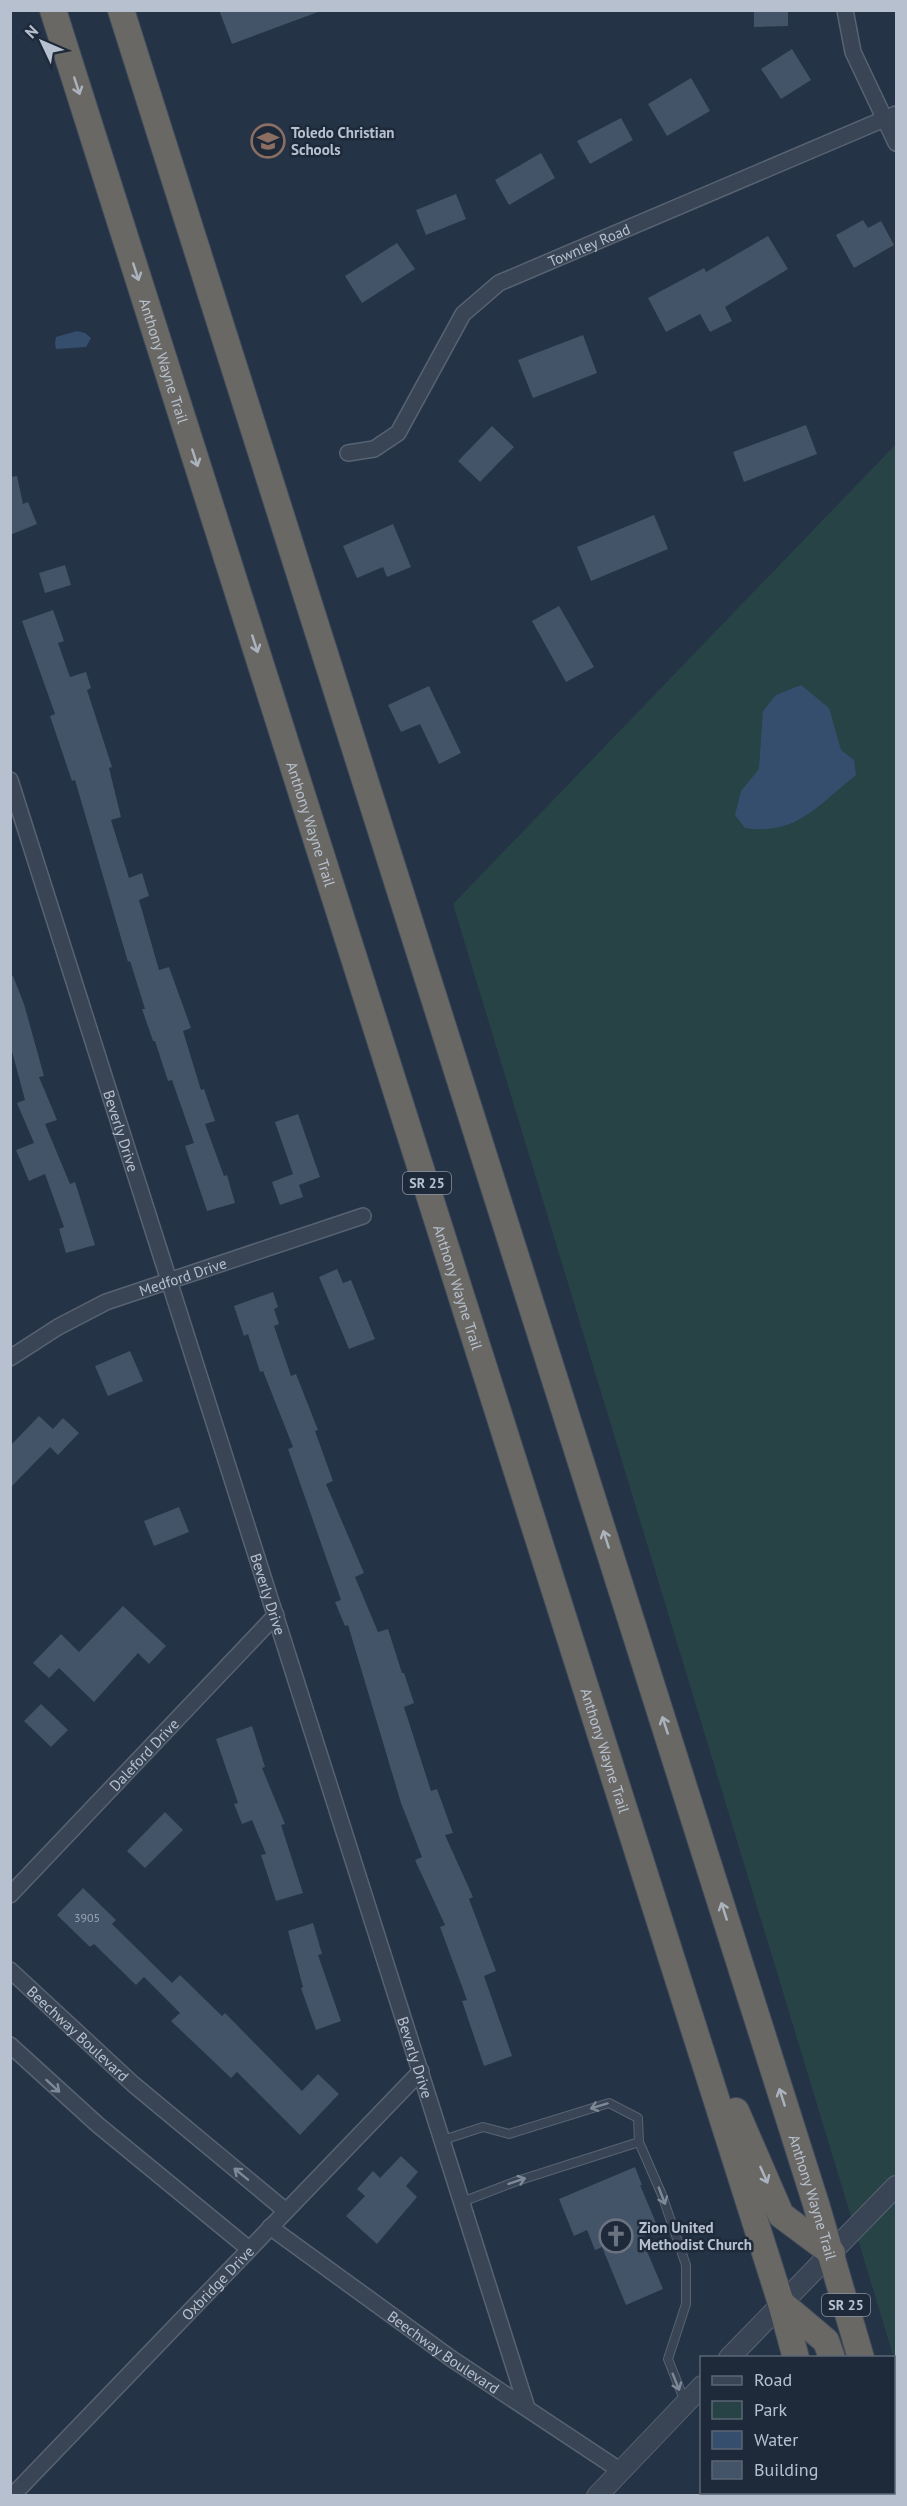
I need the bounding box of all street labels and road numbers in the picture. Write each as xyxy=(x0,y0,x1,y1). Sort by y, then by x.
street label: Townley Road xyxy=(545,219,633,271)
street label: Anthony Wayne Trail xyxy=(136,296,193,426)
street label: Anthony Wayne Trail xyxy=(283,759,340,889)
street label: Beverly Drive xyxy=(100,1088,143,1174)
road number: SR 25 xyxy=(403,1172,451,1194)
street label: Anthony Wayne Trail xyxy=(430,1222,487,1353)
street label: Medford Drive xyxy=(136,1253,229,1300)
street label: Beverly Drive xyxy=(247,1551,290,1637)
street label: Anthony Wayne Trail xyxy=(577,1685,634,1816)
street label: Daleford Drive xyxy=(105,1714,182,1795)
street label: Beechway Boulevard xyxy=(23,1981,133,2085)
street label: Beverly Drive xyxy=(394,2014,437,2100)
street label: Anthony Wayne Trail xyxy=(785,2132,841,2263)
street label: Oxbridge Drive xyxy=(177,2241,257,2324)
road number: SR 25 xyxy=(822,2294,870,2316)
street label: Beechway Boulevard xyxy=(384,2306,503,2397)

